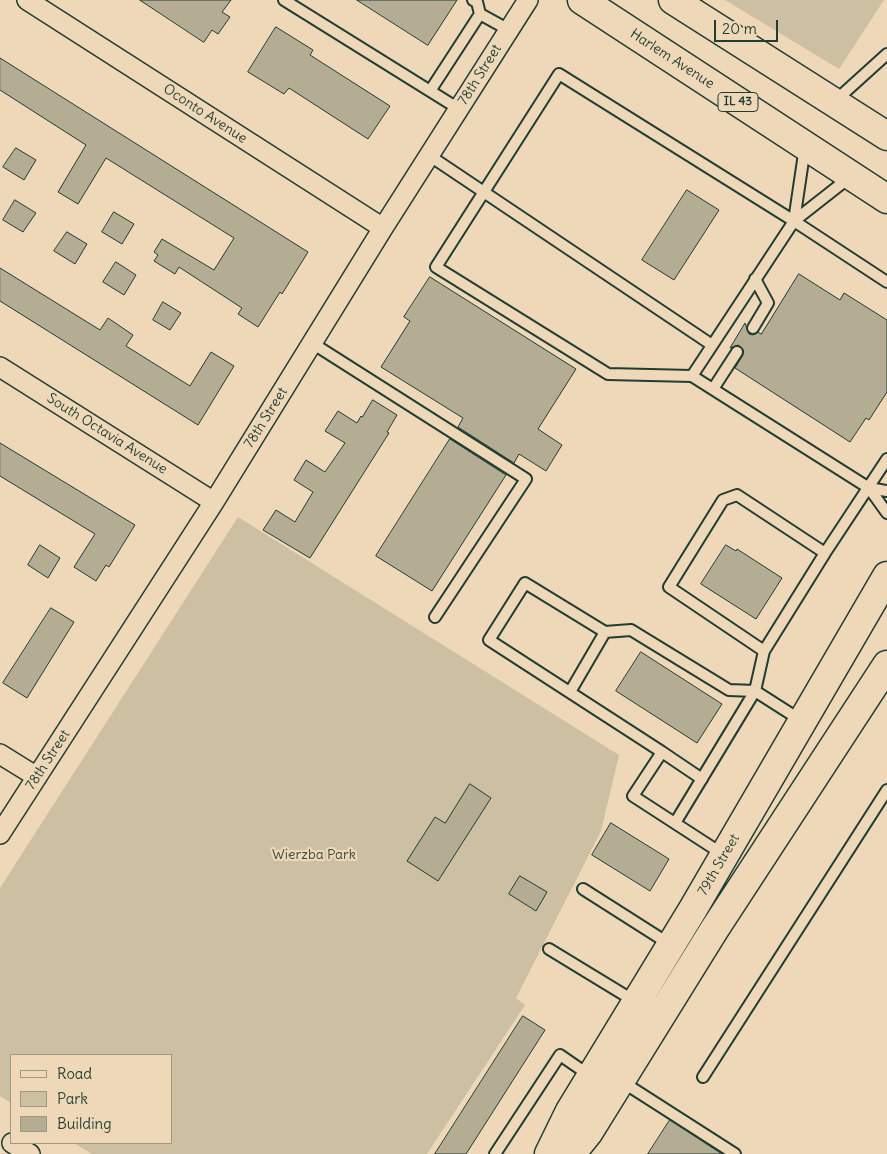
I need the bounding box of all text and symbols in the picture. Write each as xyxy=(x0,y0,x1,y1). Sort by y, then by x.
scale bar xyxy=(717,10,781,42)
text: 20 m xyxy=(722,19,757,38)
street label: Harlem Avenue xyxy=(627,26,717,92)
street label: 78th Street xyxy=(455,42,505,108)
street label: Oconto Avenue xyxy=(160,81,250,147)
road number: IL 43 xyxy=(718,92,758,111)
street label: 78th Street xyxy=(241,385,291,451)
street label: South Octavia Avenue xyxy=(44,390,170,478)
street label: 78th Street xyxy=(22,727,74,793)
street label: 79th Street xyxy=(695,831,743,899)
park label: Wierzba Park xyxy=(272,847,356,863)
legend xyxy=(10,1054,172,1144)
text: Road xyxy=(57,1064,92,1083)
text: Park xyxy=(57,1089,88,1108)
text: Building xyxy=(57,1114,112,1133)

